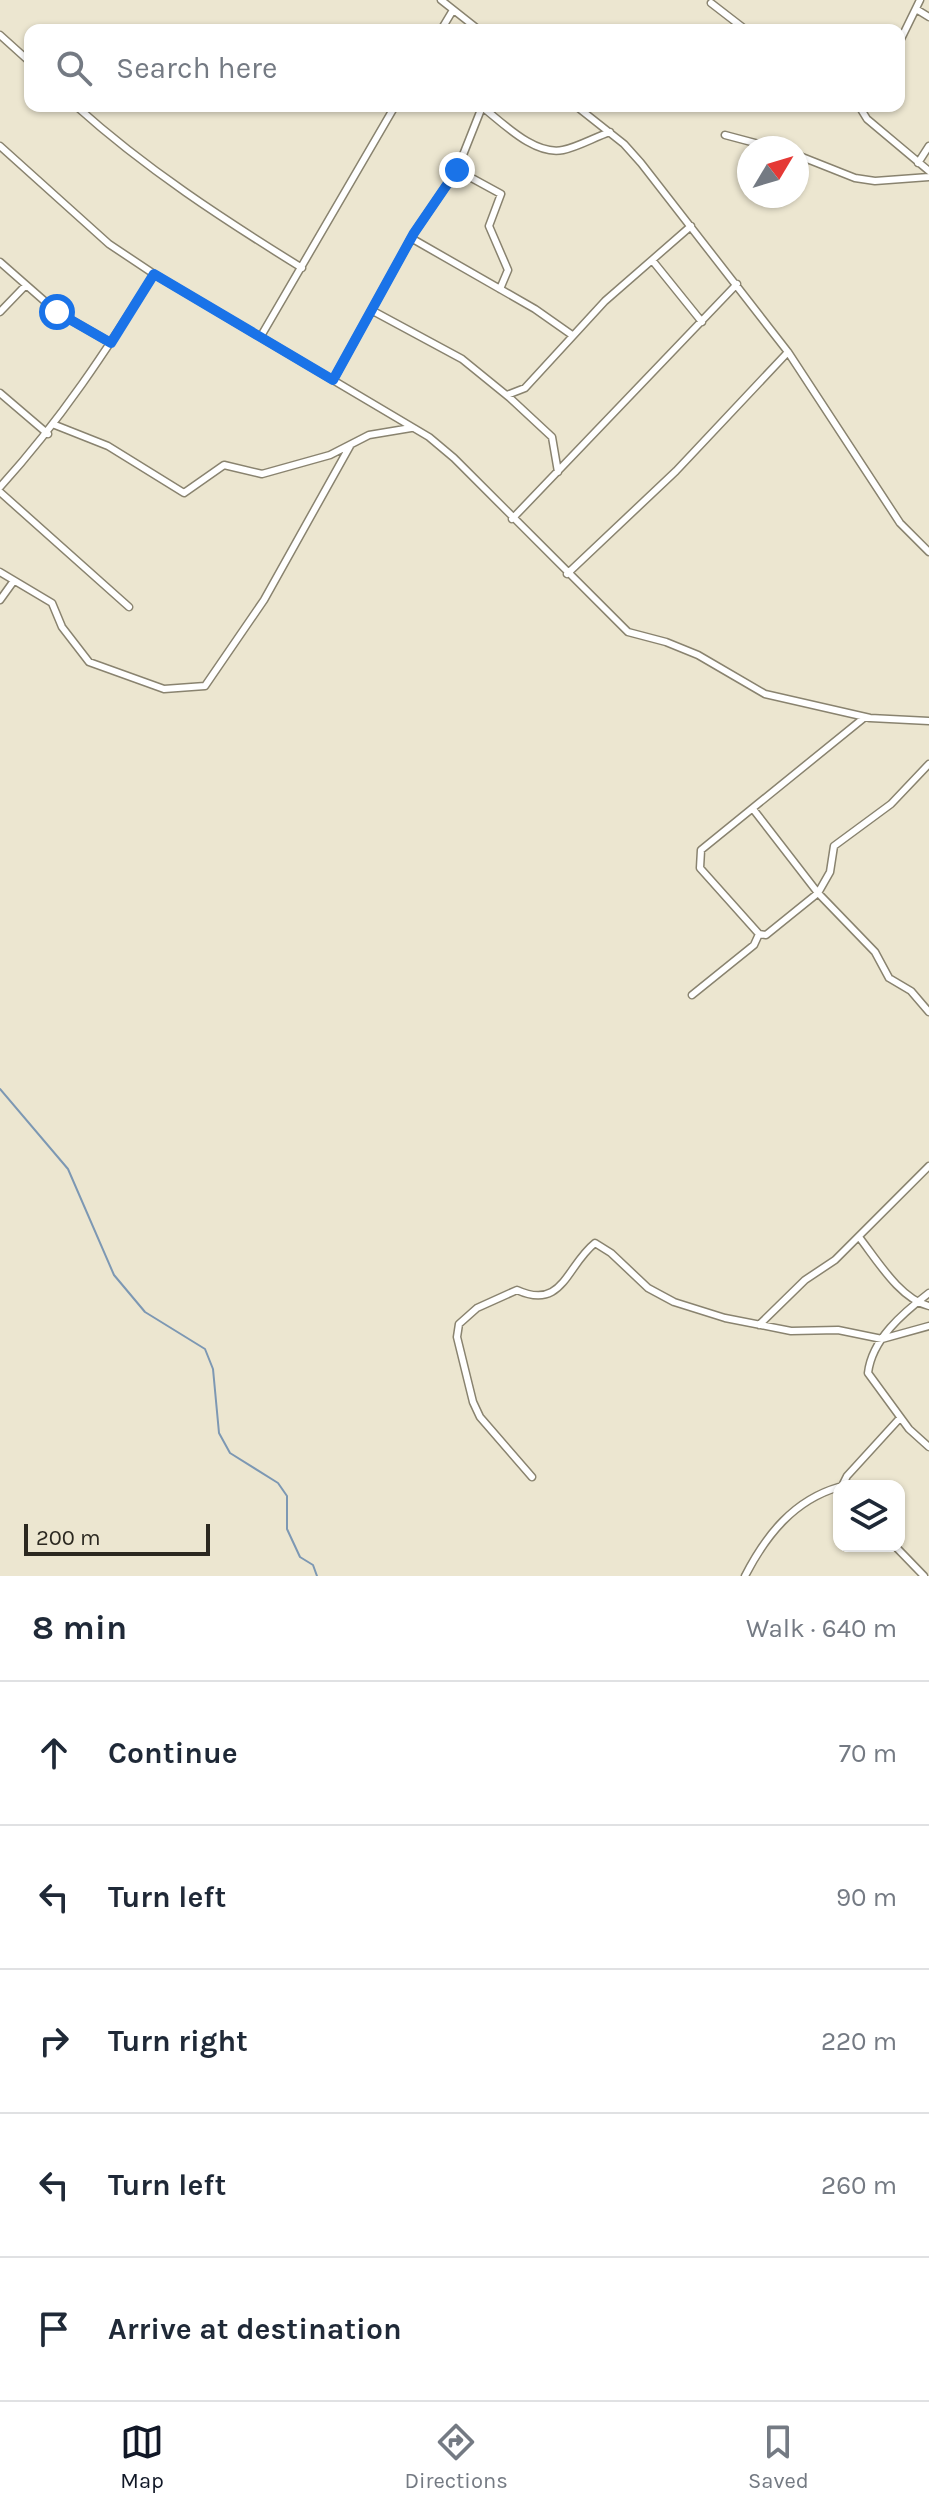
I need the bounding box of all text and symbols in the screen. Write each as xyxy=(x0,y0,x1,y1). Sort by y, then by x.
search box xyxy=(24,24,905,112)
icon: search xyxy=(52,46,96,90)
text: Search here xyxy=(116,50,277,86)
north arrow xyxy=(737,136,809,208)
route end xyxy=(439,152,475,188)
route start xyxy=(39,294,75,330)
map controls xyxy=(833,1480,905,1552)
button: layers xyxy=(833,1480,905,1552)
scale bar xyxy=(24,1520,210,1556)
text: 200 m xyxy=(36,1525,101,1551)
text: 8 min xyxy=(32,1608,127,1648)
text: Walk · 640 m xyxy=(746,1613,897,1644)
icon: ahead xyxy=(32,1731,76,1775)
text: Continue xyxy=(108,1735,238,1771)
text: 70 m xyxy=(839,1738,897,1769)
icon: left xyxy=(32,1875,76,1919)
text: Turn left xyxy=(108,1879,226,1915)
text: 90 m xyxy=(836,1882,897,1913)
icon: right xyxy=(32,2019,76,2063)
text: Turn right xyxy=(108,2023,248,2059)
text: 220 m xyxy=(821,2026,897,2057)
icon: left xyxy=(32,2163,76,2207)
text: Turn left xyxy=(108,2167,226,2203)
text: 260 m xyxy=(821,2170,897,2201)
icon: arrive xyxy=(32,2307,76,2351)
text: Arrive at destination xyxy=(108,2311,402,2347)
tab: Map xyxy=(120,2420,164,2494)
tab: Directions xyxy=(404,2420,508,2494)
tab: Saved xyxy=(748,2420,809,2494)

